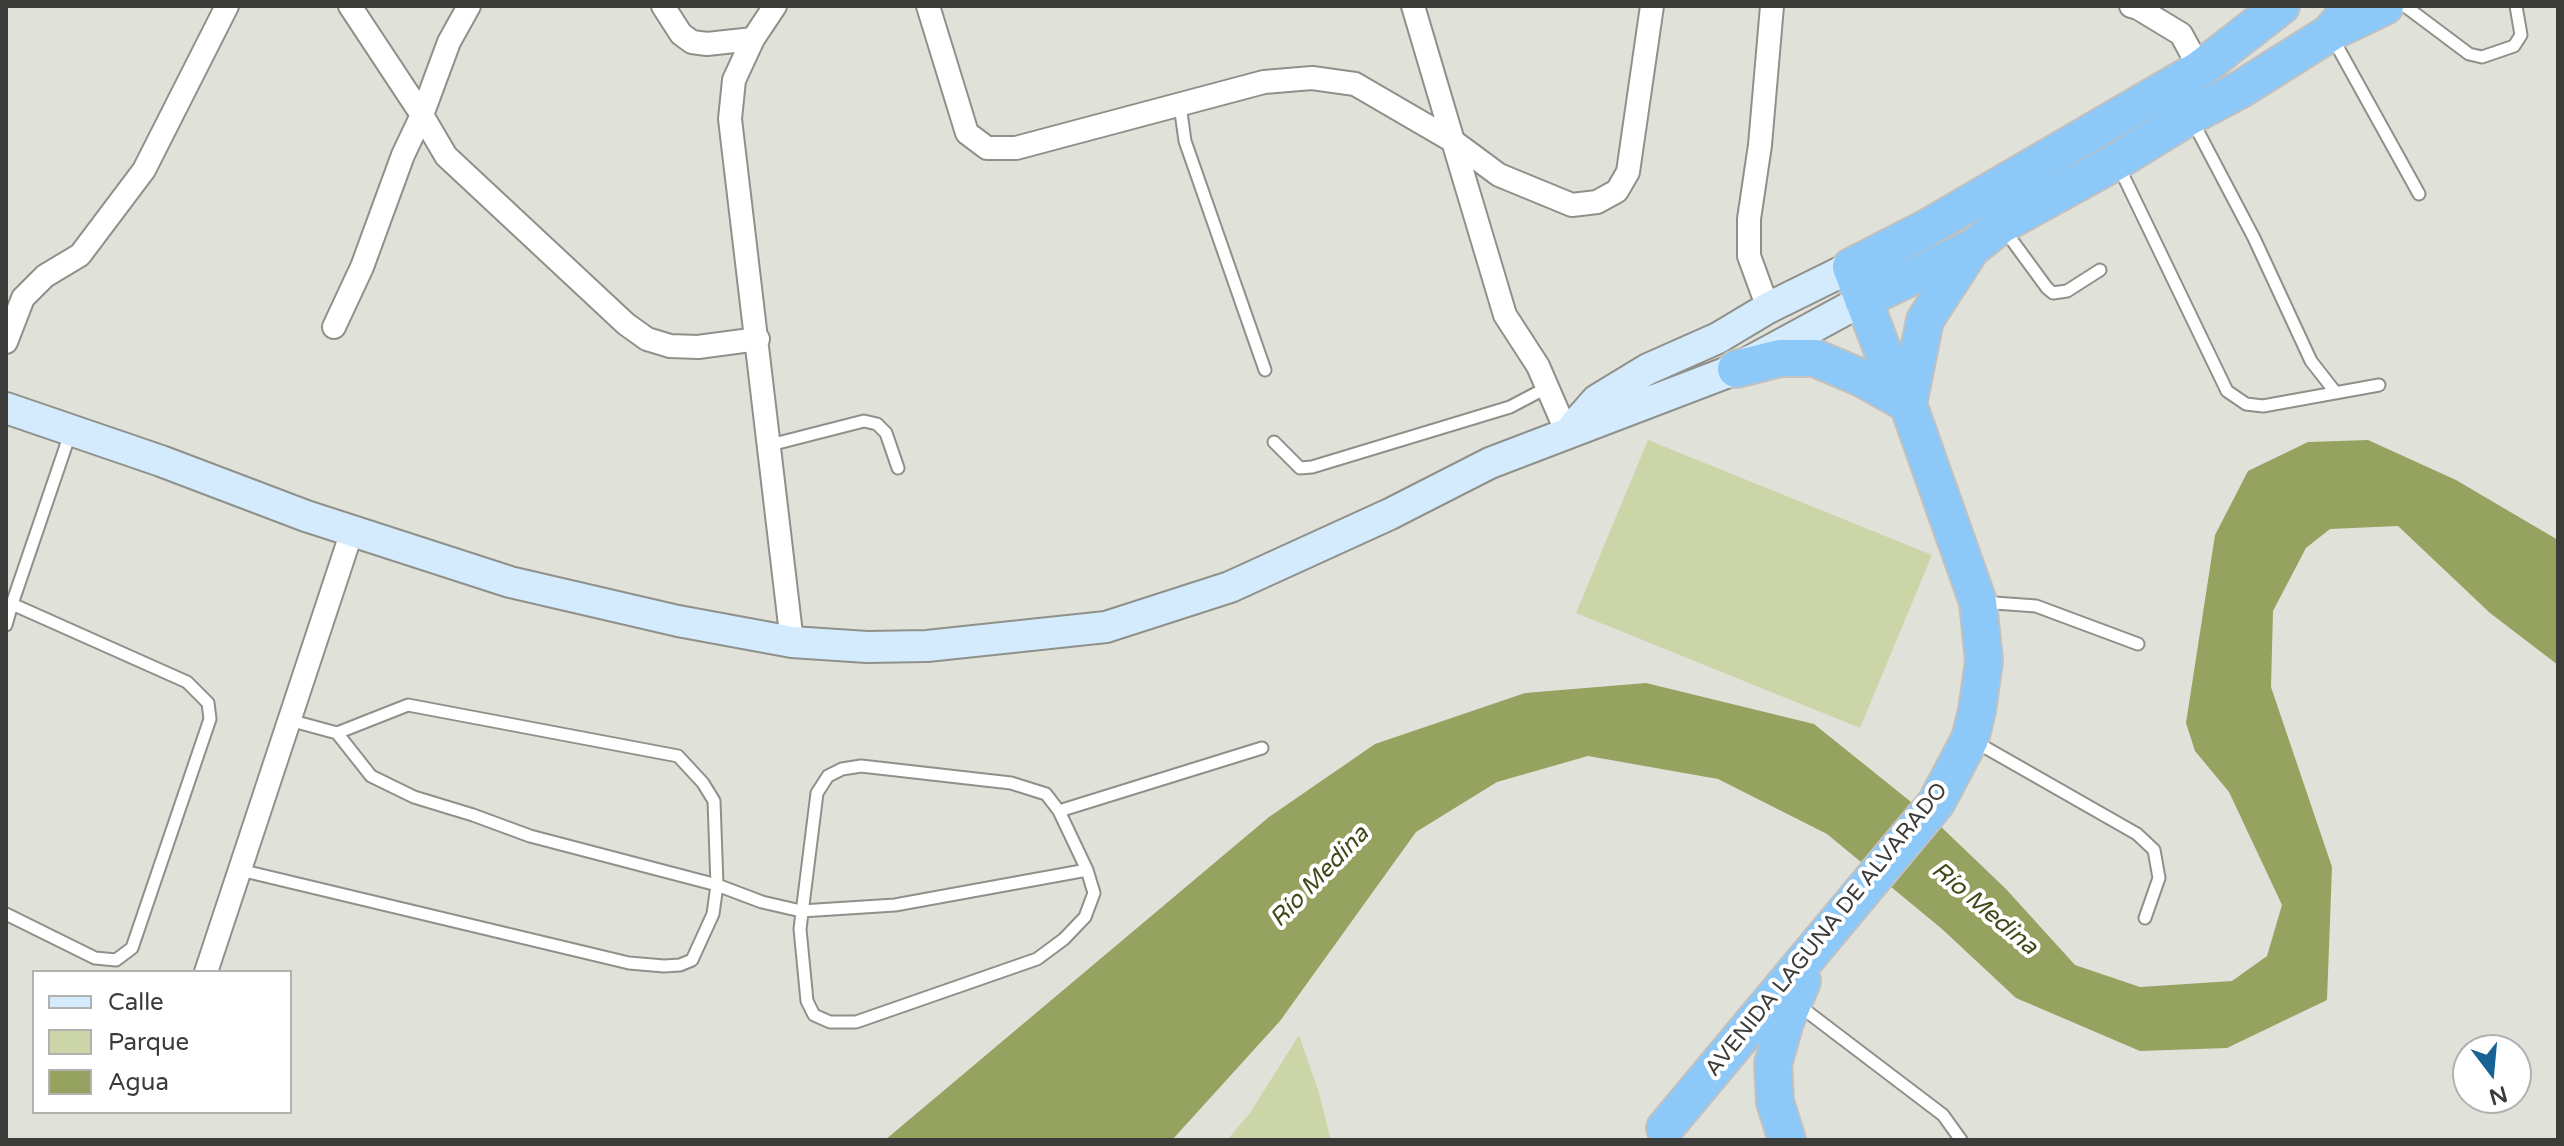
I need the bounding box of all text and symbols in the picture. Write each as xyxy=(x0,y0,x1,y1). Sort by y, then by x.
street label: AVENIDA LAGUNA DE ALVARADO xyxy=(1700,778,1954,1082)
water label: Río Medina xyxy=(1265,820,1375,934)
water label: Río Medina xyxy=(1925,856,2043,962)
legend xyxy=(32,970,292,1114)
text: Calle xyxy=(108,988,164,1017)
text: Parque xyxy=(108,1028,189,1057)
north arrow xyxy=(2452,1034,2532,1114)
text: Agua xyxy=(108,1068,169,1097)
text: N xyxy=(2486,1080,2510,1110)

